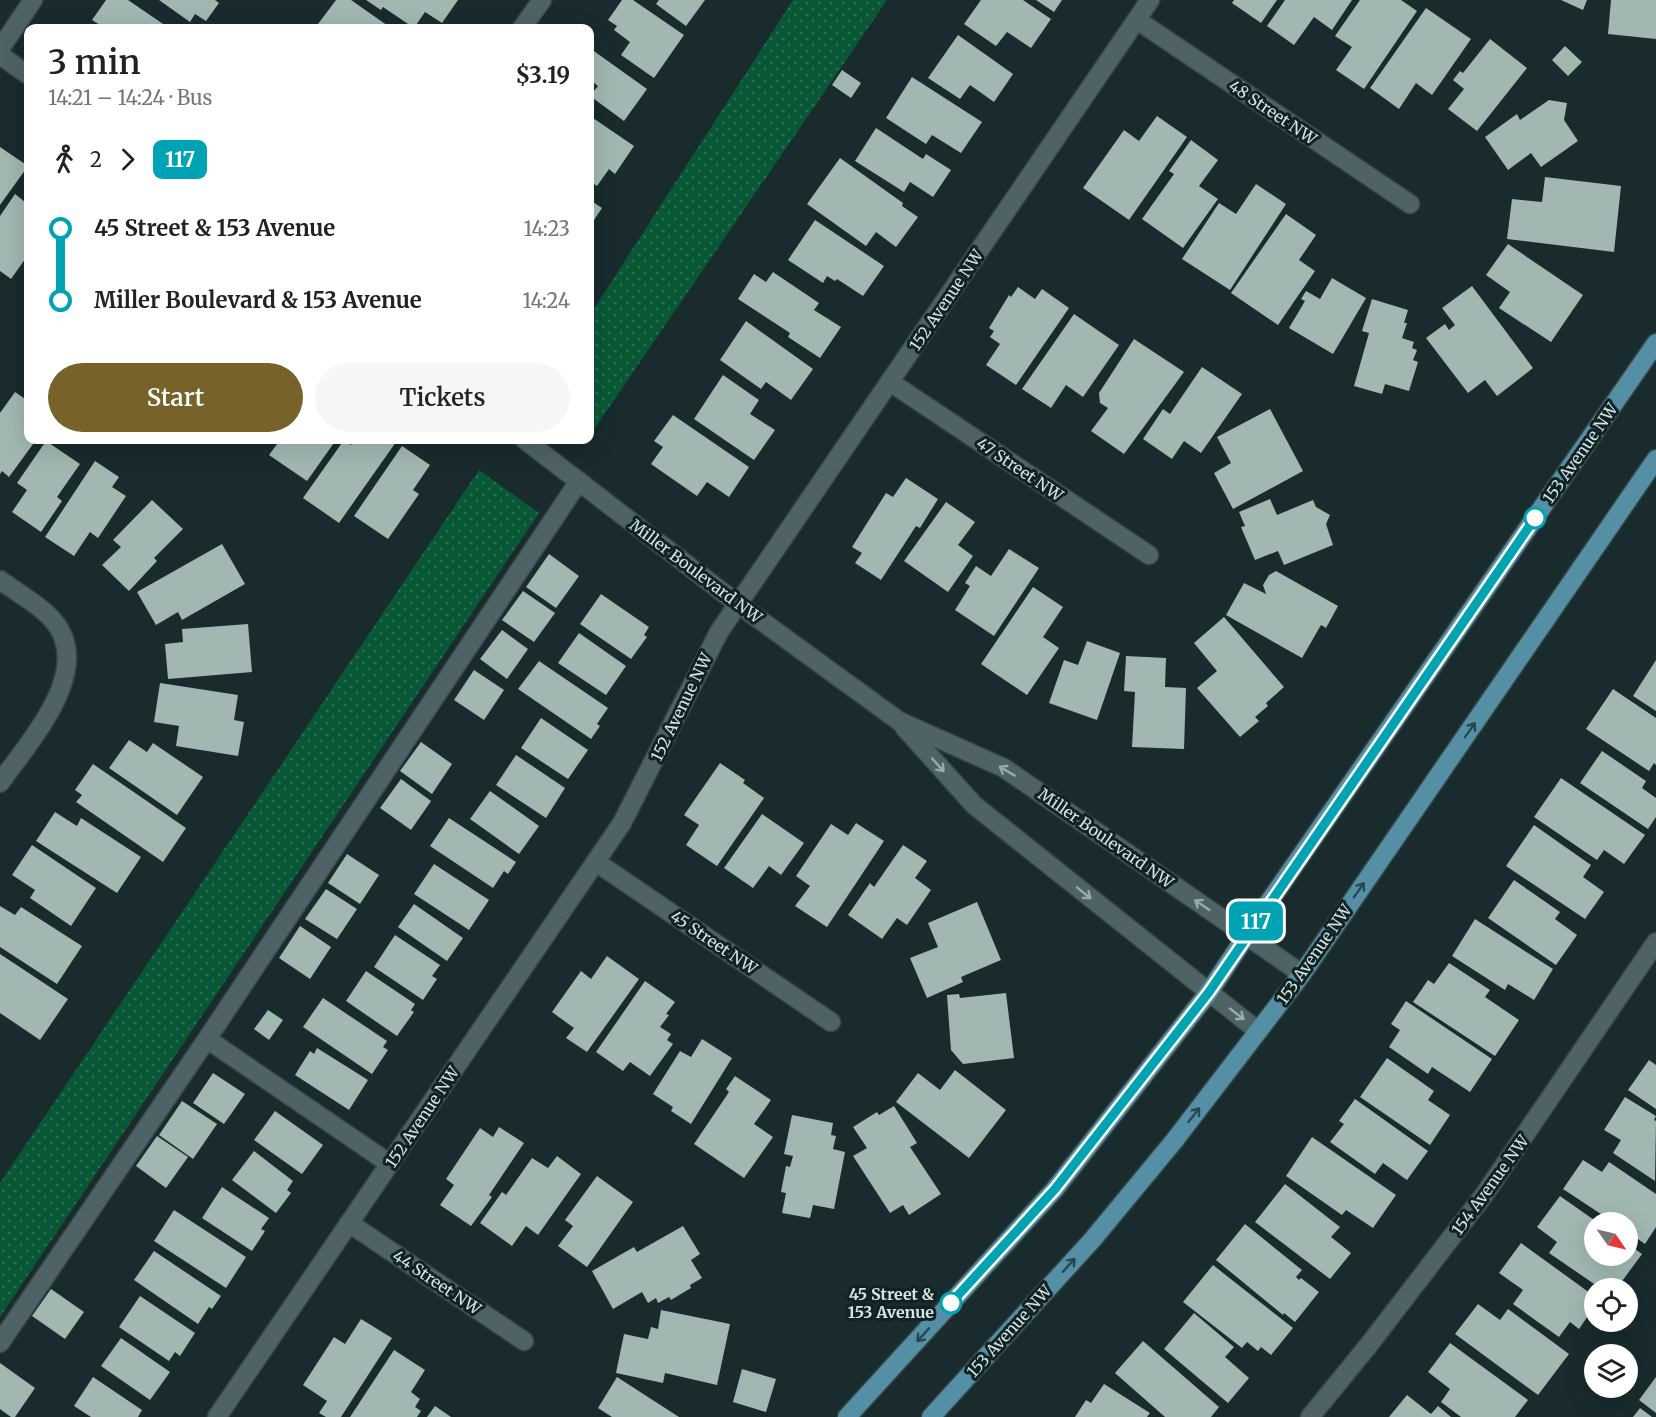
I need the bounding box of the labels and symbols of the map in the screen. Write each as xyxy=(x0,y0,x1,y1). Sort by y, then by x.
street label: 48 Street NW xyxy=(1225,75,1322,149)
street label: 152 Avenue NW xyxy=(905,245,988,354)
street label: 153 Avenue NW xyxy=(1538,398,1622,507)
street label: 47 Street NW xyxy=(973,433,1068,506)
unlabelled marker xyxy=(1524,507,1546,529)
street label: Miller Boulevard NW xyxy=(626,515,767,628)
street label: 152 Avenue NW xyxy=(646,649,716,764)
one-way arrow xyxy=(1464,722,1476,738)
one-way arrow xyxy=(931,757,945,772)
one-way arrow xyxy=(999,764,1016,776)
street label: Miller Boulevard NW xyxy=(1034,784,1178,893)
one-way arrow xyxy=(1353,883,1365,899)
one-way arrow xyxy=(1076,887,1092,900)
one-way arrow xyxy=(1195,899,1211,911)
street label: 153 Avenue NW xyxy=(1272,899,1356,1008)
line badge: 117 xyxy=(1222,902,1290,940)
street label: 45 Street NW xyxy=(667,906,762,979)
one-way arrow xyxy=(1229,1007,1245,1020)
street label: 152 Avenue NW xyxy=(381,1062,464,1171)
one-way arrow xyxy=(1187,1107,1200,1123)
street label: 154 Avenue NW xyxy=(1447,1130,1533,1239)
north arrow xyxy=(1584,1212,1638,1266)
street label: 44 Street NW xyxy=(389,1245,486,1319)
one-way arrow xyxy=(1062,1257,1076,1272)
street label: 153 Avenue NW xyxy=(962,1280,1056,1381)
place label: 45 Street & 153 Avenue xyxy=(848,1284,934,1322)
marker: 45 Street & 153 Avenue xyxy=(940,1292,962,1314)
one-way arrow xyxy=(916,1327,930,1342)

